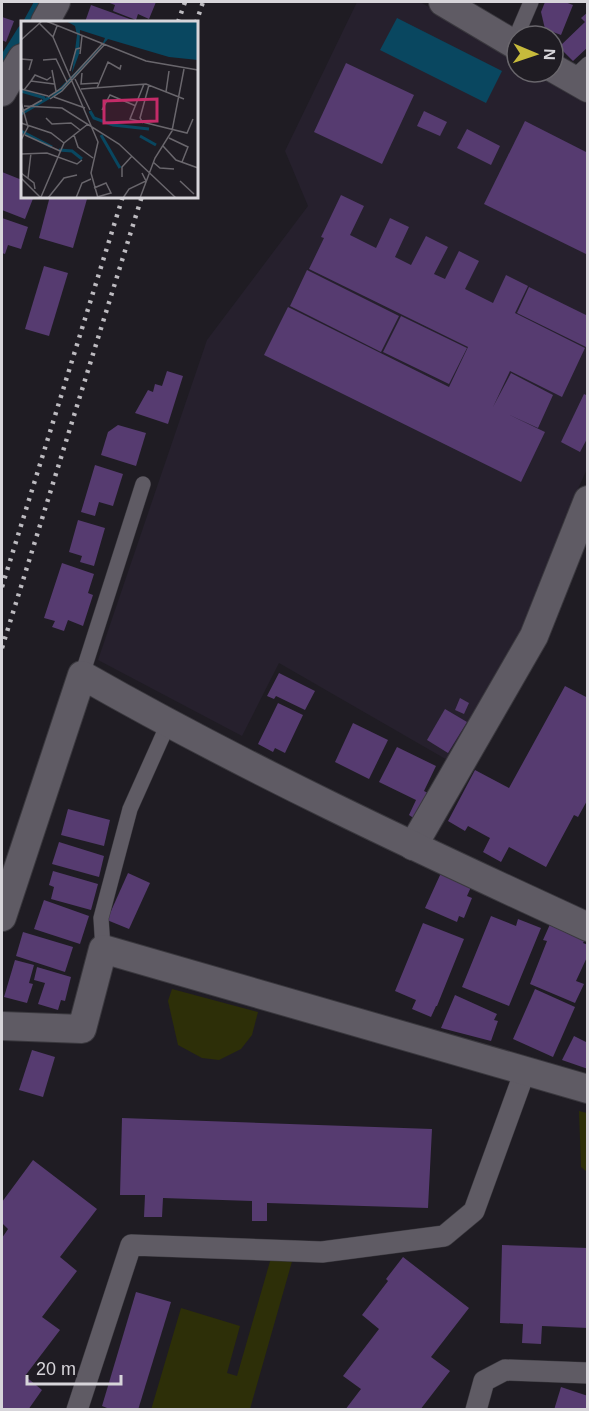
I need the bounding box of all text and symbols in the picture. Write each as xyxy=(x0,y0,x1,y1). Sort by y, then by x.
inset map xyxy=(21,21,198,198)
north arrow xyxy=(505,24,565,84)
text: N xyxy=(541,48,558,61)
scale bar xyxy=(27,1348,122,1386)
text: 20 m xyxy=(36,1359,76,1379)

